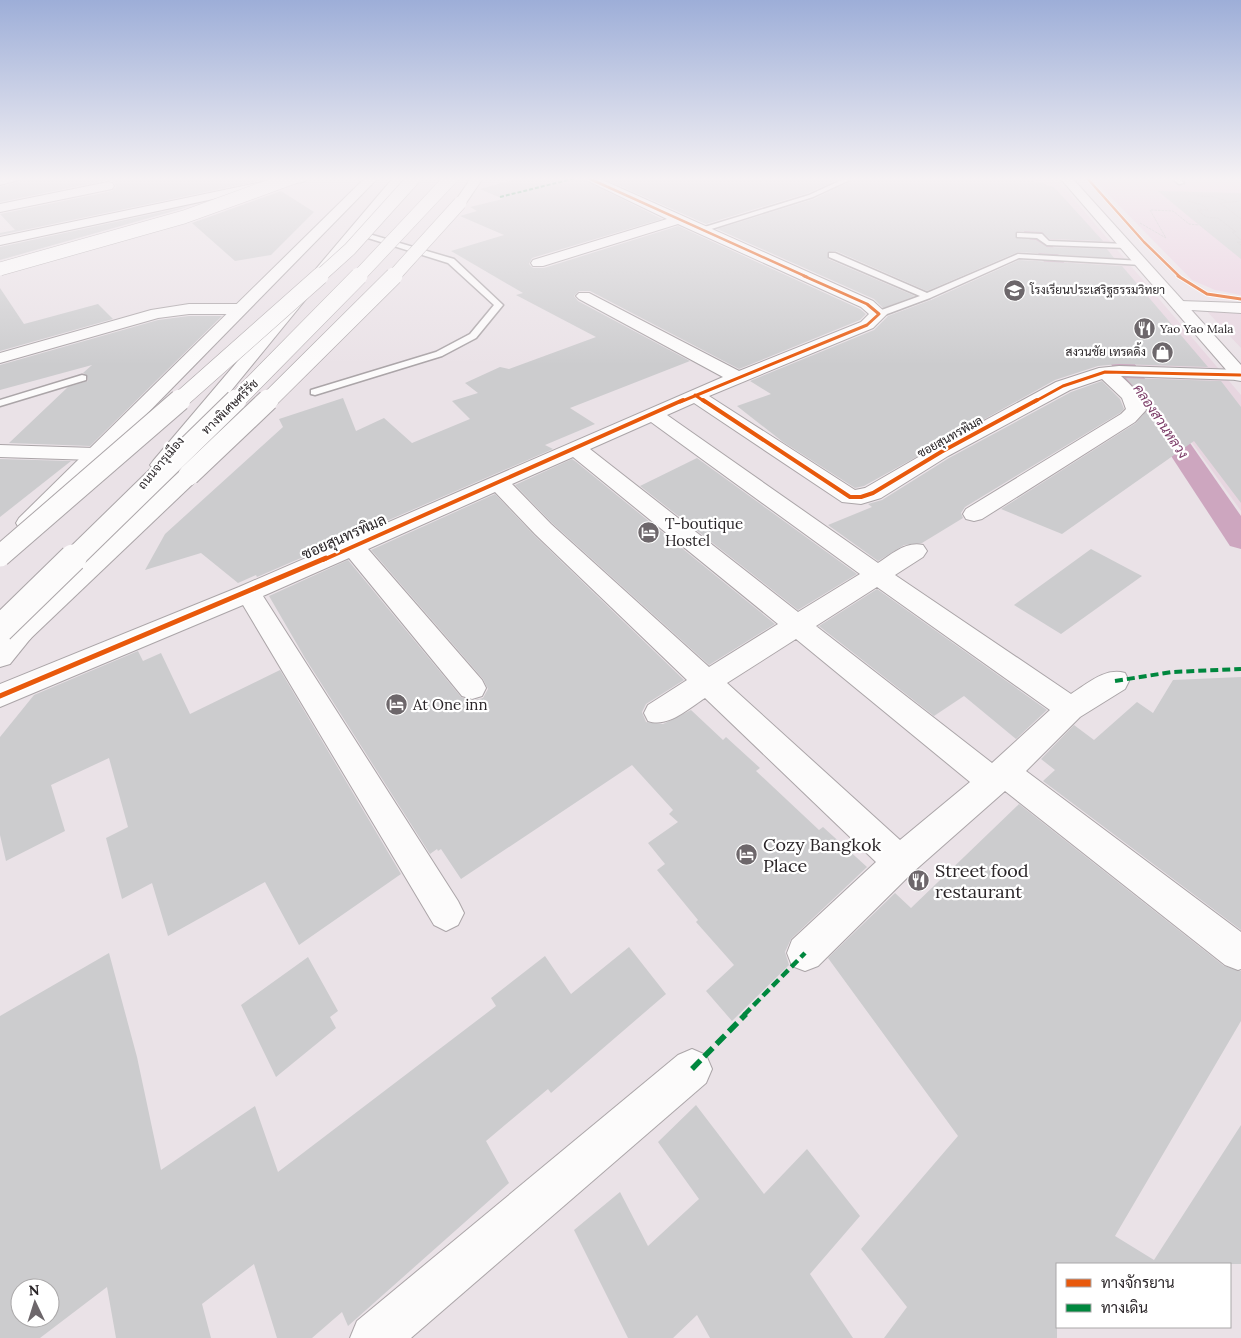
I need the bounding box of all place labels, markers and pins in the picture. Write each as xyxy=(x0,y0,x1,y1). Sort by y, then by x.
school or university icon: โรงเรียนประเสริฐธรรมวิทยา xyxy=(1002,278,1026,302)
place label: โรงเรียนประเสริฐธรรมวิทยา xyxy=(1029,282,1165,298)
restaurant icon: Yao Yao Mala xyxy=(1132,317,1156,341)
place label: Yao Yao Mala xyxy=(1159,321,1233,336)
shop icon: สงวนชัย เทรดดิ้ง xyxy=(1150,340,1174,364)
place label: สงวนชัย เทรดดิ้ง xyxy=(1065,342,1146,359)
place label: T-boutique Hostel xyxy=(665,514,743,550)
hotel icon: T-boutique Hostel xyxy=(637,521,661,545)
hotel icon: At One inn xyxy=(385,693,409,717)
place label: At One inn xyxy=(412,695,488,714)
place label: Cozy Bangkok Place xyxy=(763,833,881,877)
hotel icon: Cozy Bangkok Place xyxy=(735,843,759,867)
place label: Street food restaurant xyxy=(935,859,1029,903)
restaurant icon: Street food restaurant xyxy=(907,869,931,893)

